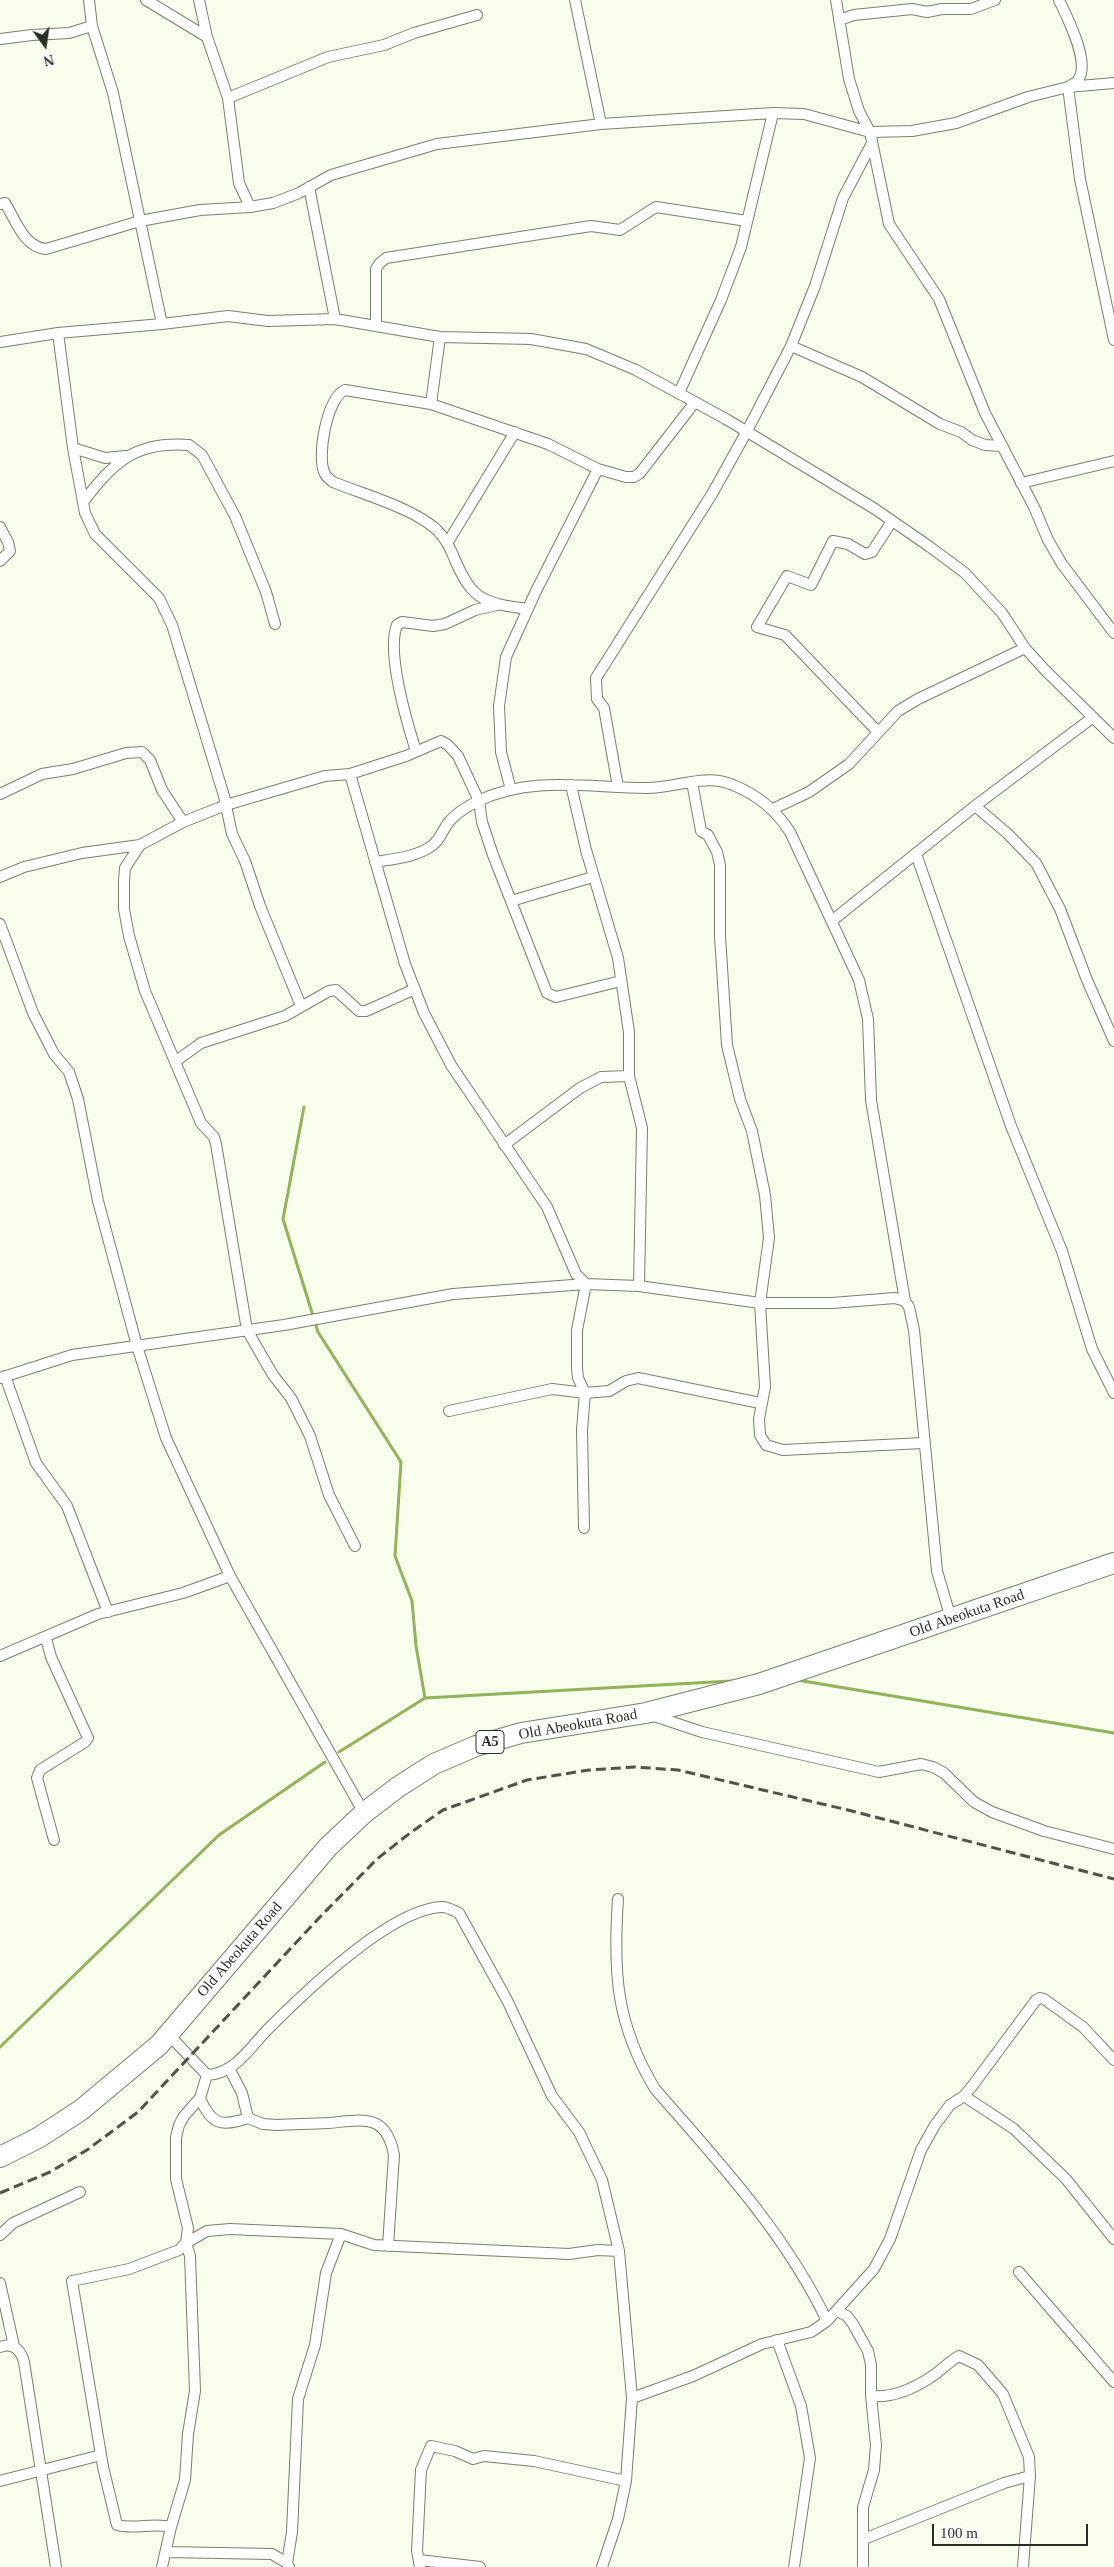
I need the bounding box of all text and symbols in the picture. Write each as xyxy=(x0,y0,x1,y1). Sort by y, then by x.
north arrow xyxy=(20,20,70,70)
text: N xyxy=(42,52,55,69)
street label: Old Abeokuta Road xyxy=(907,1586,1027,1642)
street label: Old Abeokuta Road xyxy=(517,1706,639,1744)
road number: A5 xyxy=(476,1730,504,1754)
street label: Old Abeokuta Road xyxy=(194,1899,286,2001)
scale bar xyxy=(934,2514,1090,2546)
text: 100 m xyxy=(940,2525,978,2541)

